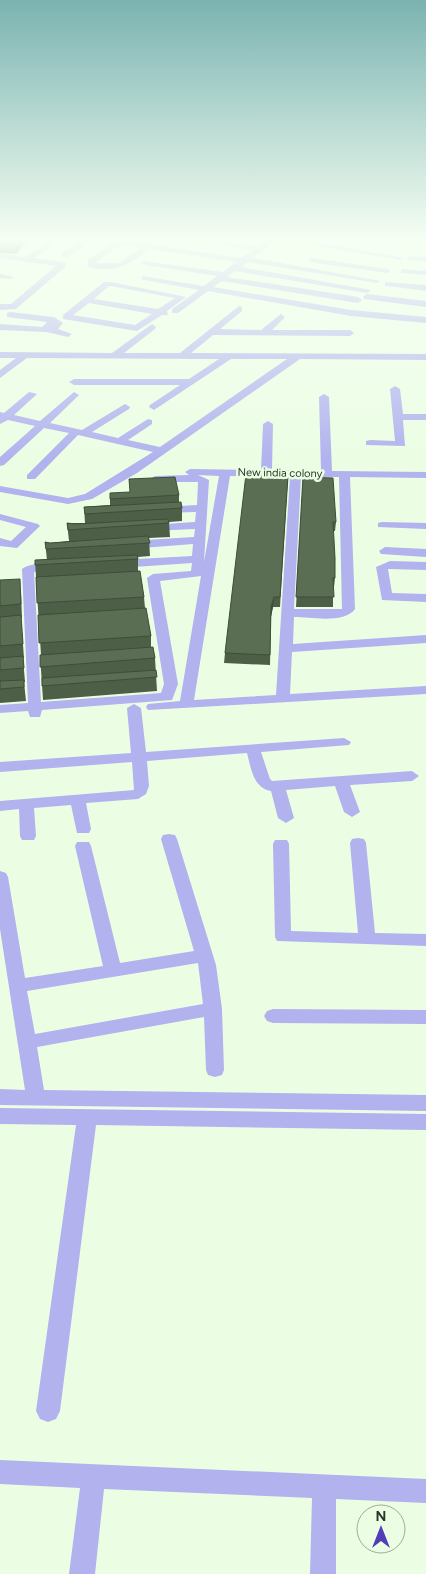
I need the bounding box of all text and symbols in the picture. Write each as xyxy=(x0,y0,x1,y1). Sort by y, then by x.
street label: New india colony xyxy=(238,466,323,480)
north arrow xyxy=(356,1504,406,1554)
text: N xyxy=(376,1508,386,1525)

